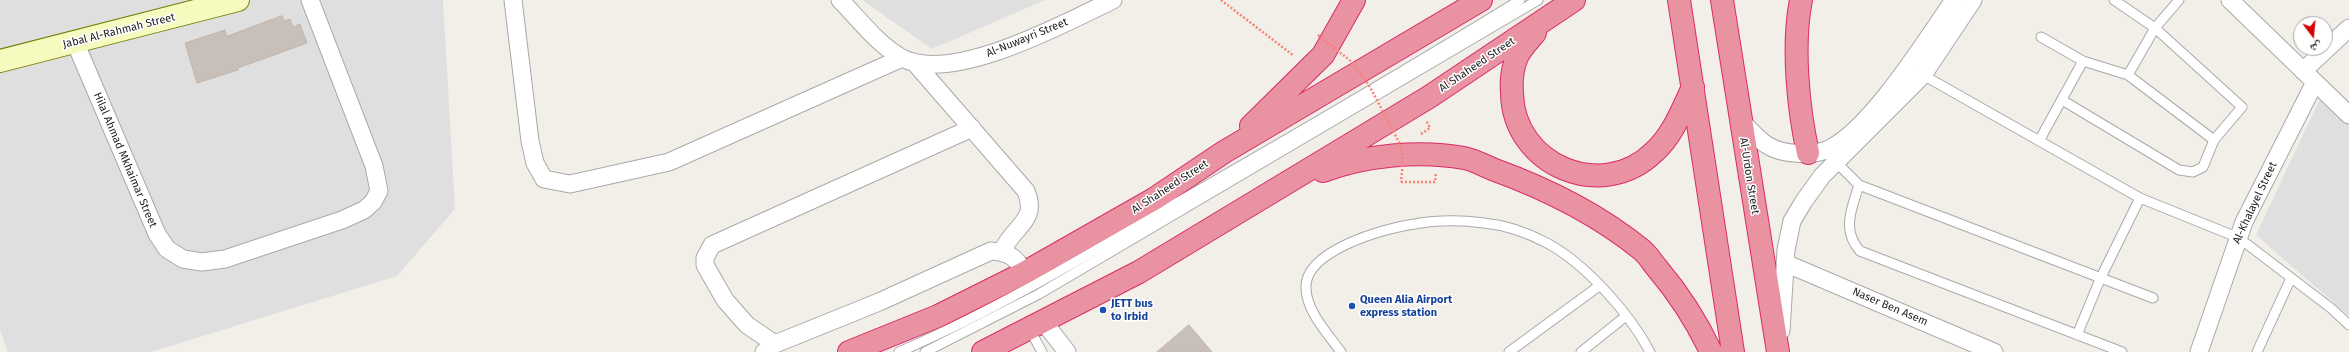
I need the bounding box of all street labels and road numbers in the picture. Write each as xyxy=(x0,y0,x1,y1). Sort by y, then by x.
street label: Jabal Al-Rahmah Street xyxy=(62,11,176,51)
street label: Al-Nuwayri Street xyxy=(984,16,1070,60)
street label: Al Shaheed Street xyxy=(1437,35,1517,95)
street label: Hilal Ahmad Mkhaimar Street xyxy=(90,90,160,230)
street label: Al-Urdon Street xyxy=(1736,137,1762,215)
street label: Al Shaheed Street xyxy=(1129,157,1211,217)
street label: Al-Khalayel Street xyxy=(2230,160,2280,246)
street label: Naser Ben Asem xyxy=(1850,285,1930,329)

